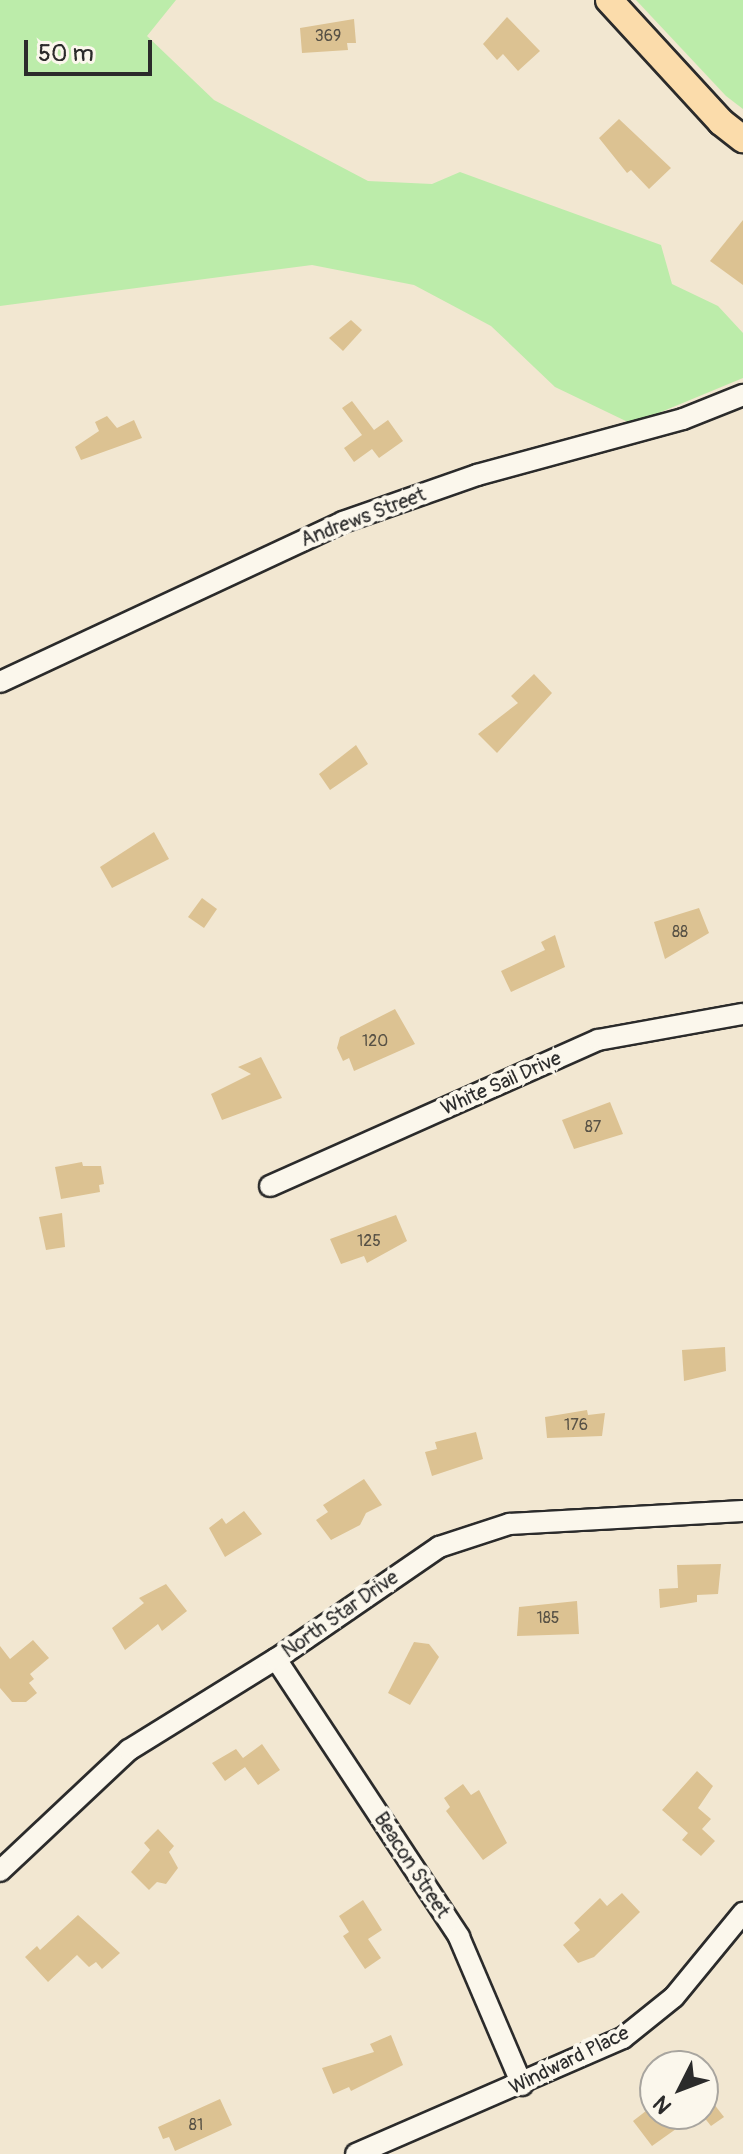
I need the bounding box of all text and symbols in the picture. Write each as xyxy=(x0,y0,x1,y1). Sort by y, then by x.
scale bar xyxy=(28,24,156,74)
house number: 369 xyxy=(315,26,341,46)
text: 50 m xyxy=(38,39,94,68)
street label: Andrews Street xyxy=(297,482,429,552)
house number: 88 xyxy=(672,922,688,942)
house number: 120 xyxy=(362,1031,388,1051)
street label: White Sail Drive xyxy=(437,1046,565,1120)
house number: 87 xyxy=(585,1117,601,1137)
house number: 125 xyxy=(357,1231,381,1251)
house number: 176 xyxy=(564,1415,588,1435)
street label: North Star Drive xyxy=(277,1565,403,1663)
house number: 185 xyxy=(537,1608,559,1628)
street label: Beacon Street xyxy=(369,1808,455,1922)
street label: Windward Place xyxy=(505,2021,633,2099)
north arrow xyxy=(639,2050,719,2130)
text: N xyxy=(647,2090,678,2120)
house number: 81 xyxy=(189,2115,203,2135)

